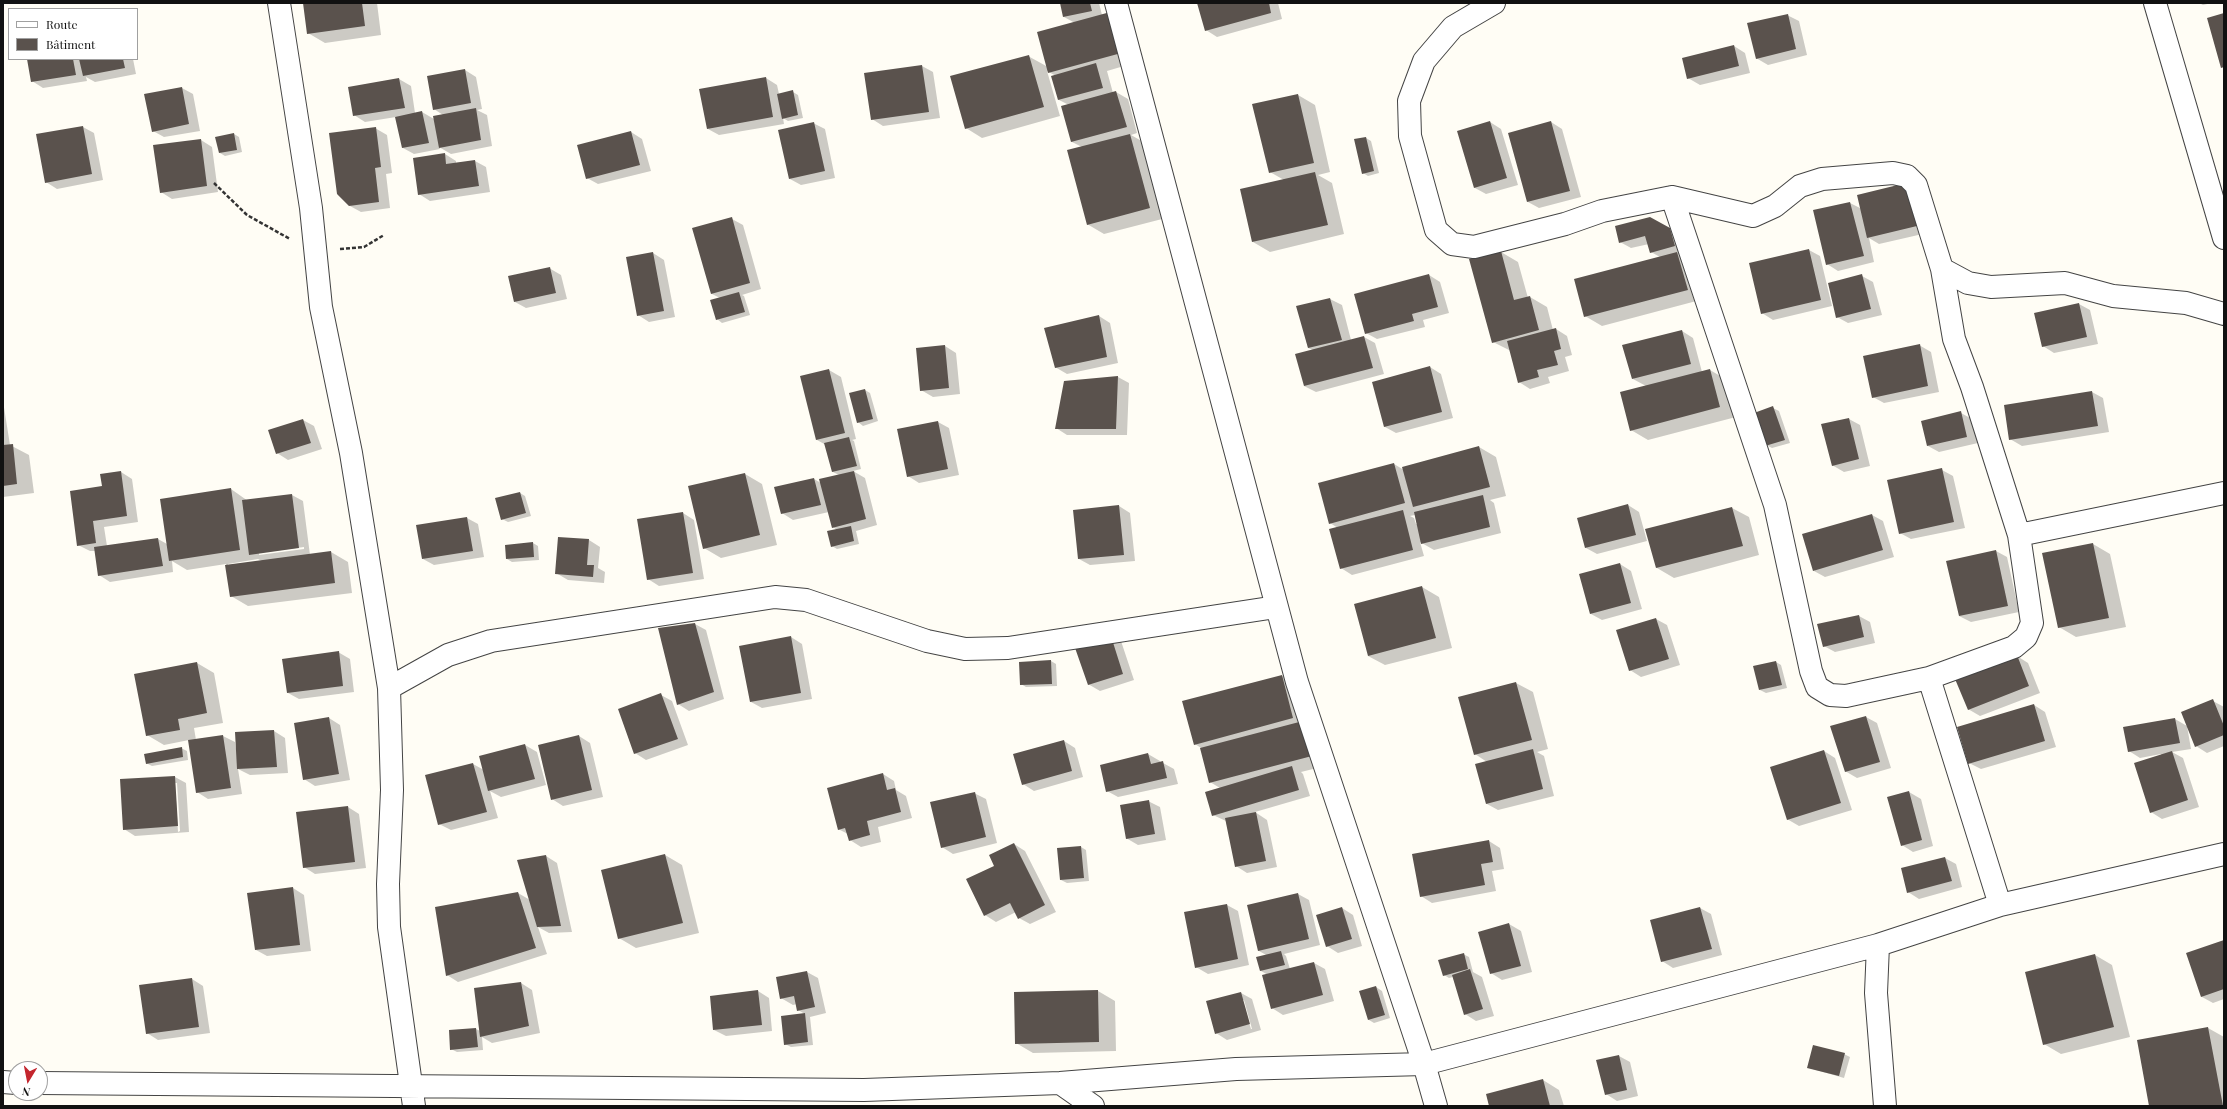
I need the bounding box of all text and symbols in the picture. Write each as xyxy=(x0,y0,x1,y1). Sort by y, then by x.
legend xyxy=(8,8,138,60)
text: Route xyxy=(46,16,78,32)
text: Bâtiment xyxy=(46,36,95,52)
north arrow xyxy=(8,1061,48,1101)
text: N xyxy=(21,1084,31,1100)

